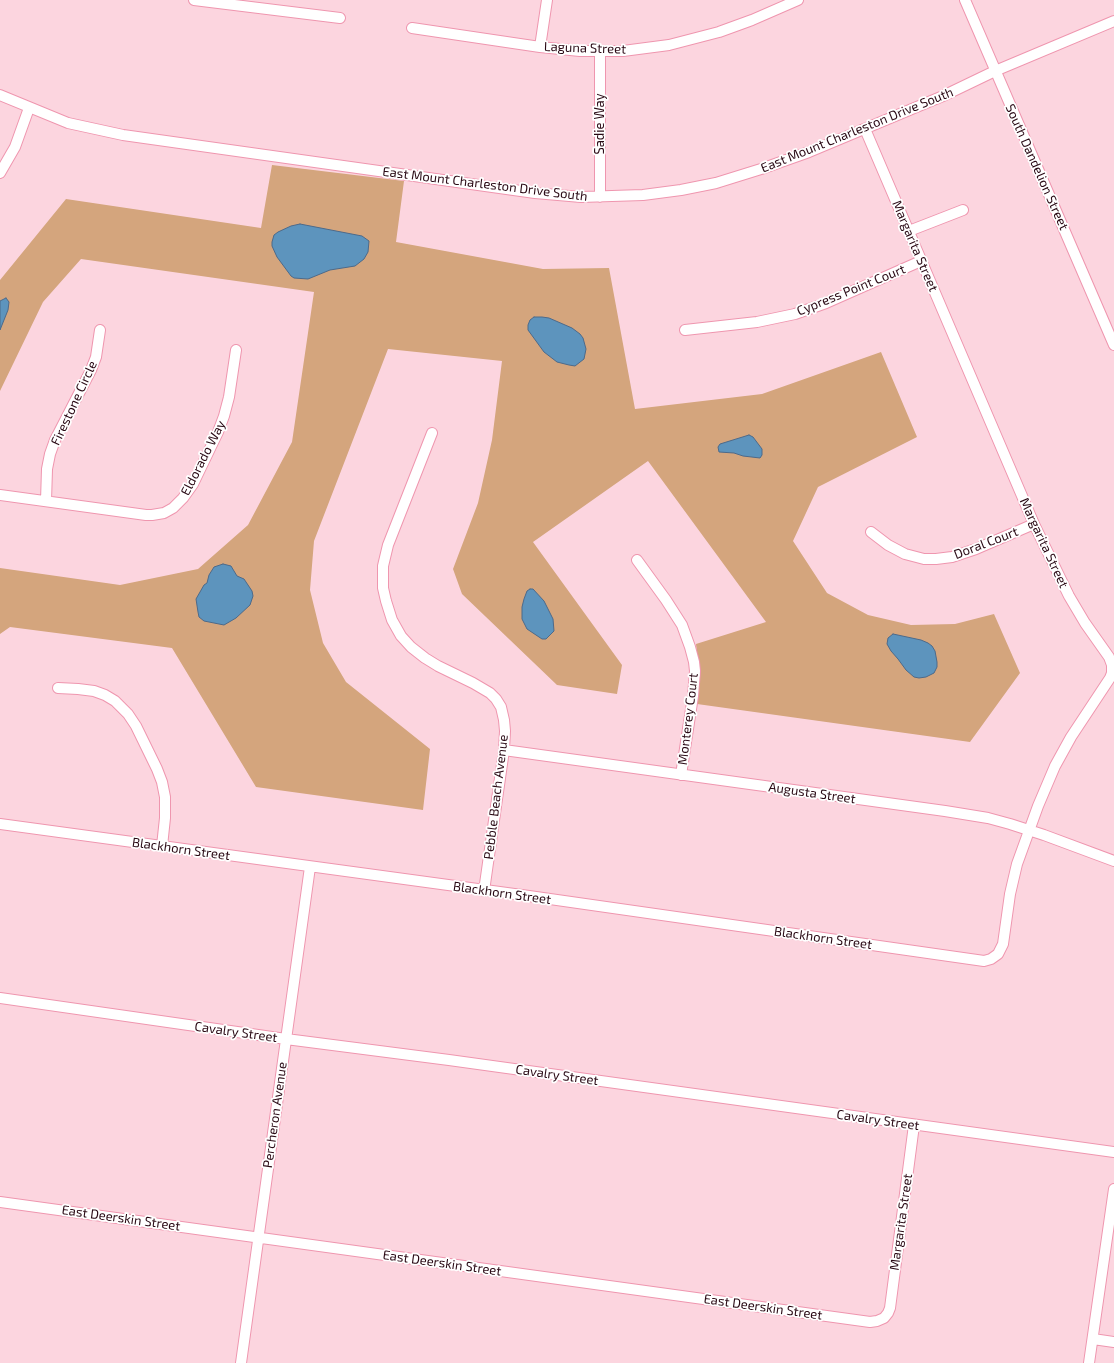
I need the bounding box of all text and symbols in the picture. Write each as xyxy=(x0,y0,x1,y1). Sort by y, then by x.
street label: Laguna Street xyxy=(544,39,626,57)
street label: East Mount Charleston Drive South xyxy=(758,84,956,176)
street label: Sadie Way xyxy=(592,93,608,155)
street label: South Dandelion Street xyxy=(1002,102,1072,232)
street label: East Mount Charleston Drive South xyxy=(382,164,588,204)
street label: Margarita Street xyxy=(889,198,941,294)
street label: Cypress Point Court xyxy=(794,261,908,319)
street label: Firestone Circle xyxy=(48,358,100,448)
street label: Eldorado Way xyxy=(177,418,229,498)
street label: Margarita Street xyxy=(1016,495,1072,591)
street label: Doral Court xyxy=(952,524,1020,562)
street label: Monterey Court xyxy=(675,672,701,766)
street label: Pebble Beach Avenue xyxy=(481,734,511,860)
street label: Augusta Street xyxy=(767,779,857,807)
street label: Blackhorn Street xyxy=(131,834,231,864)
street label: Blackhorn Street xyxy=(452,878,552,908)
street label: Blackhorn Street xyxy=(773,923,873,953)
street label: Cavalry Street xyxy=(194,1018,278,1046)
street label: Percheron Avenue xyxy=(260,1061,290,1169)
street label: Cavalry Street xyxy=(515,1061,599,1089)
street label: Cavalry Street xyxy=(836,1106,920,1134)
street label: Margarita Street xyxy=(886,1173,916,1271)
street label: East Deerskin Street xyxy=(61,1202,181,1234)
street label: East Deerskin Street xyxy=(382,1247,502,1279)
street label: East Deerskin Street xyxy=(703,1291,823,1323)

